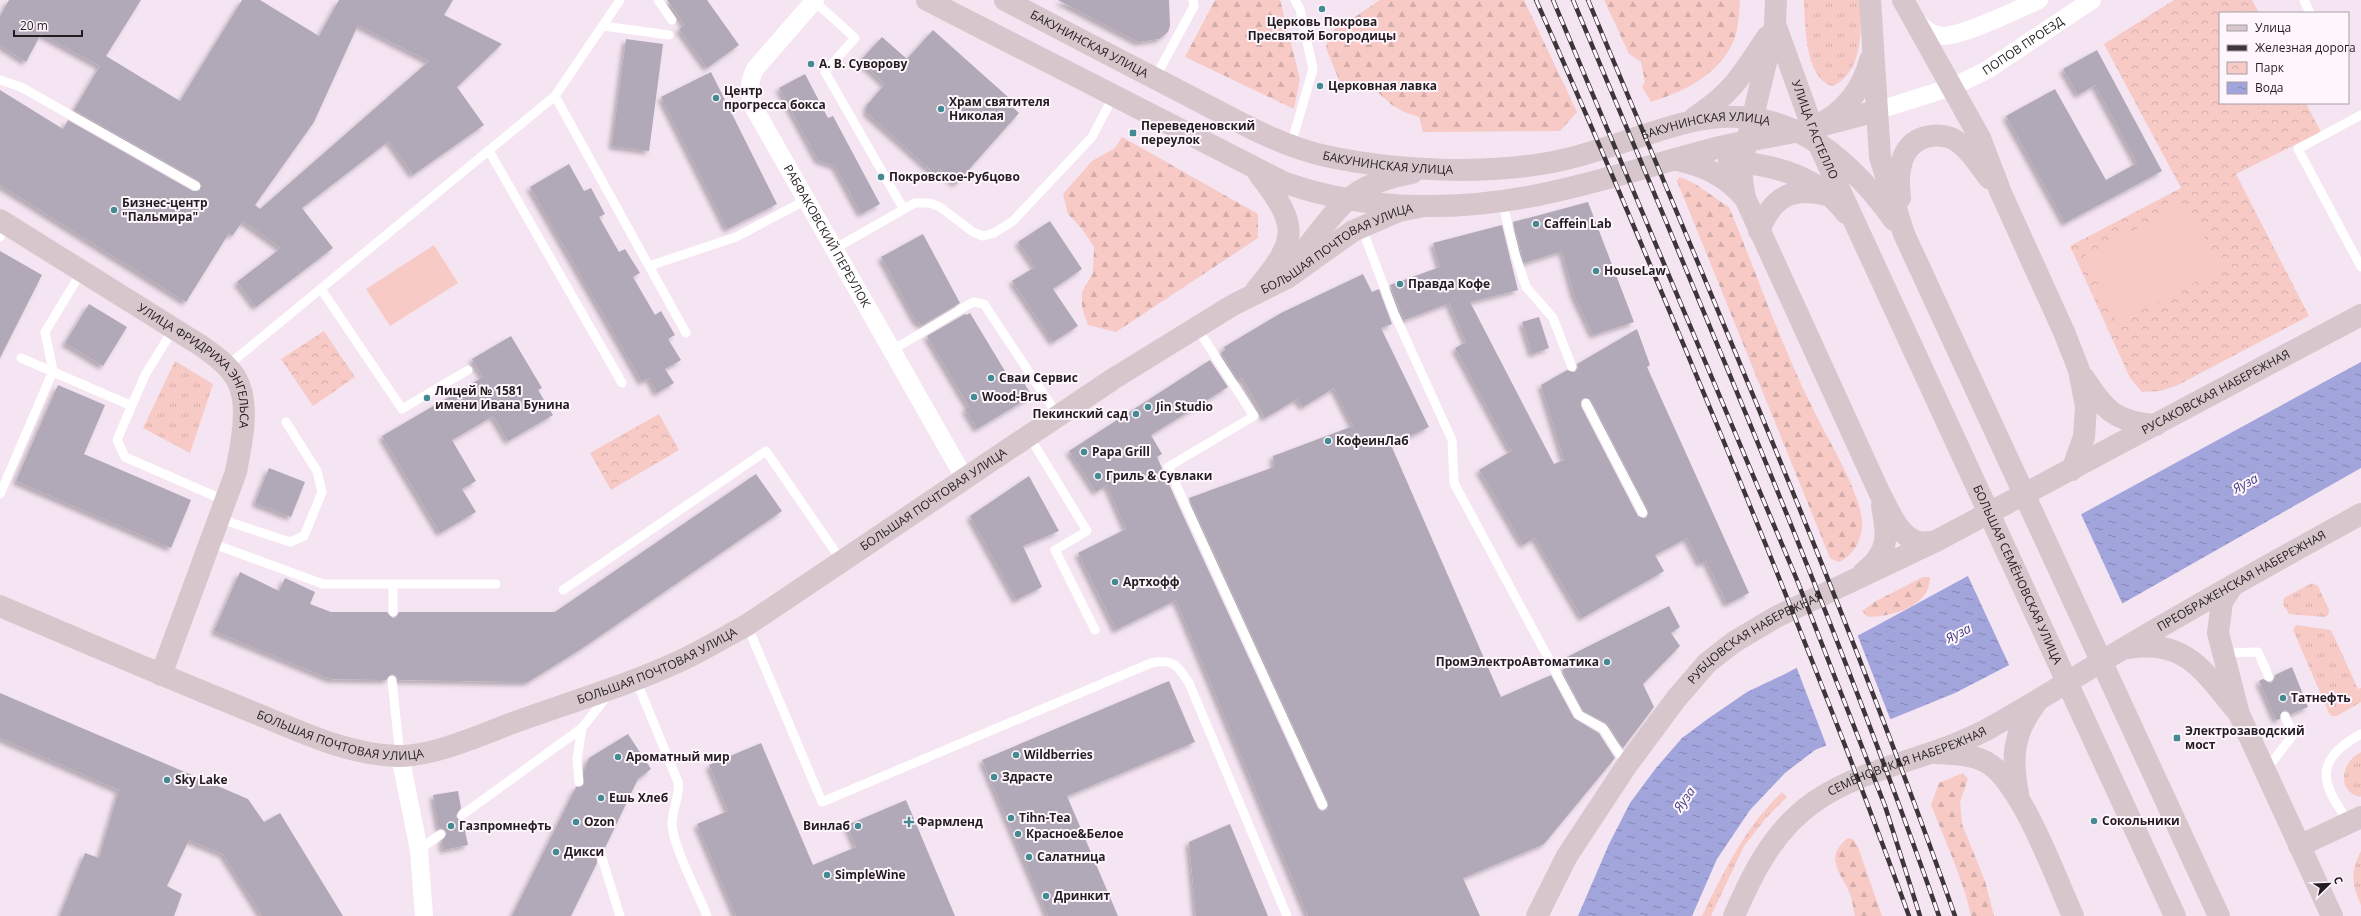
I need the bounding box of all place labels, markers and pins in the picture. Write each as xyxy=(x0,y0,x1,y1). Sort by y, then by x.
marker: Церковь Покрова Пресвятой Богородицы xyxy=(1317,4,1327,14)
place label: Церковь Покрова Пресвятой Богородицы xyxy=(1248,13,1396,44)
place label: А. В. Суворову xyxy=(819,55,907,72)
marker: А. В. Суворову xyxy=(806,59,816,69)
place label: Церковная лавка xyxy=(1328,77,1437,94)
marker: Церковная лавка xyxy=(1315,81,1325,91)
place label: Центр прогресса бокса xyxy=(724,82,826,113)
marker: Центр прогресса бокса xyxy=(711,93,721,103)
place label: Храм святителя Николая xyxy=(949,93,1050,124)
marker: Храм святителя Николая xyxy=(936,104,946,114)
place label: Переведеновский переулок xyxy=(1141,117,1255,148)
marker: Переведеновский переулок xyxy=(1128,128,1138,138)
place label: Покровское-Рубцово xyxy=(889,168,1020,185)
marker: Покровское-Рубцово xyxy=(876,172,886,182)
place label: Бизнес-центр "Пальмира" xyxy=(122,194,208,225)
marker: Бизнес-центр "Пальмира" xyxy=(109,205,119,215)
place label: Caffein Lab xyxy=(1544,215,1612,232)
marker: Caffein Lab xyxy=(1531,219,1541,229)
place label: HouseLaw xyxy=(1604,262,1667,279)
marker: HouseLaw xyxy=(1591,266,1601,276)
place label: Правда Кофе xyxy=(1408,275,1490,292)
marker: Правда Кофе xyxy=(1395,279,1405,289)
place label: Сваи Сервис xyxy=(999,369,1078,386)
marker: Сваи Сервис xyxy=(986,373,996,383)
place label: Лицей № 1581 имени Ивана Бунина xyxy=(435,382,570,413)
place label: Wood-Brus xyxy=(982,388,1047,405)
marker: Wood-Brus xyxy=(969,392,979,402)
marker: Лицей № 1581 имени Ивана Бунина xyxy=(422,393,432,403)
place label: Jin Studio xyxy=(1155,398,1213,415)
marker: Jin Studio xyxy=(1143,402,1153,412)
place label: Пекинский сад xyxy=(1033,405,1128,422)
marker: Пекинский сад xyxy=(1131,409,1141,419)
place label: КофеинЛаб xyxy=(1336,432,1409,449)
marker: КофеинЛаб xyxy=(1323,436,1333,446)
place label: Papa Grill xyxy=(1092,443,1150,460)
marker: Papa Grill xyxy=(1079,447,1089,457)
place label: Гриль & Сувлаки xyxy=(1106,467,1212,484)
marker: Гриль & Сувлаки xyxy=(1093,471,1103,481)
place label: Артхофф xyxy=(1123,573,1180,590)
marker: Артхофф xyxy=(1110,577,1120,587)
place label: ПромЭлектроАвтоматика xyxy=(1436,653,1599,670)
marker: ПромЭлектроАвтоматика xyxy=(1602,657,1612,667)
place label: Татнефть xyxy=(2291,689,2351,706)
marker: Татнефть xyxy=(2278,693,2288,703)
place label: Электрозаводский мост xyxy=(2185,722,2305,753)
marker: Электрозаводский мост xyxy=(2172,733,2182,743)
place label: Wildberries xyxy=(1024,746,1093,763)
place label: Ароматный мир xyxy=(626,748,730,765)
marker: Wildberries xyxy=(1011,750,1021,760)
marker: Ароматный мир xyxy=(613,752,623,762)
place label: Здрасте xyxy=(1002,768,1052,785)
place label: Sky Lake xyxy=(175,771,228,788)
marker: Здрасте xyxy=(989,772,999,782)
marker: Sky Lake xyxy=(162,775,172,785)
place label: Ешь Хлеб xyxy=(609,789,668,806)
marker: Ешь Хлеб xyxy=(596,793,606,803)
place label: Tihn-Tea xyxy=(1019,809,1071,826)
place label: Сокольники xyxy=(2102,812,2180,829)
place label: Ozon xyxy=(584,813,615,830)
place label: Фармленд xyxy=(917,813,983,830)
marker: Tihn-Tea xyxy=(1006,813,1016,823)
marker: Сокольники xyxy=(2089,816,2099,826)
place label: Газпромнефть xyxy=(459,817,551,834)
marker: Ozon xyxy=(571,817,581,827)
place label: Винлаб xyxy=(803,817,850,834)
marker: Фармленд xyxy=(904,817,914,827)
marker: Газпромнефть xyxy=(446,821,456,831)
marker: Винлаб xyxy=(853,821,863,831)
place label: Красное&Белое xyxy=(1026,825,1124,842)
marker: Красное&Белое xyxy=(1013,829,1023,839)
place label: Дикси xyxy=(564,843,604,860)
marker: Дикси xyxy=(551,847,561,857)
place label: Салатница xyxy=(1037,848,1106,865)
marker: Салатница xyxy=(1024,852,1034,862)
place label: SimpleWine xyxy=(835,866,906,883)
marker: SimpleWine xyxy=(822,870,832,880)
place label: Дринкит xyxy=(1054,887,1110,904)
marker: Дринкит xyxy=(1041,891,1051,901)

